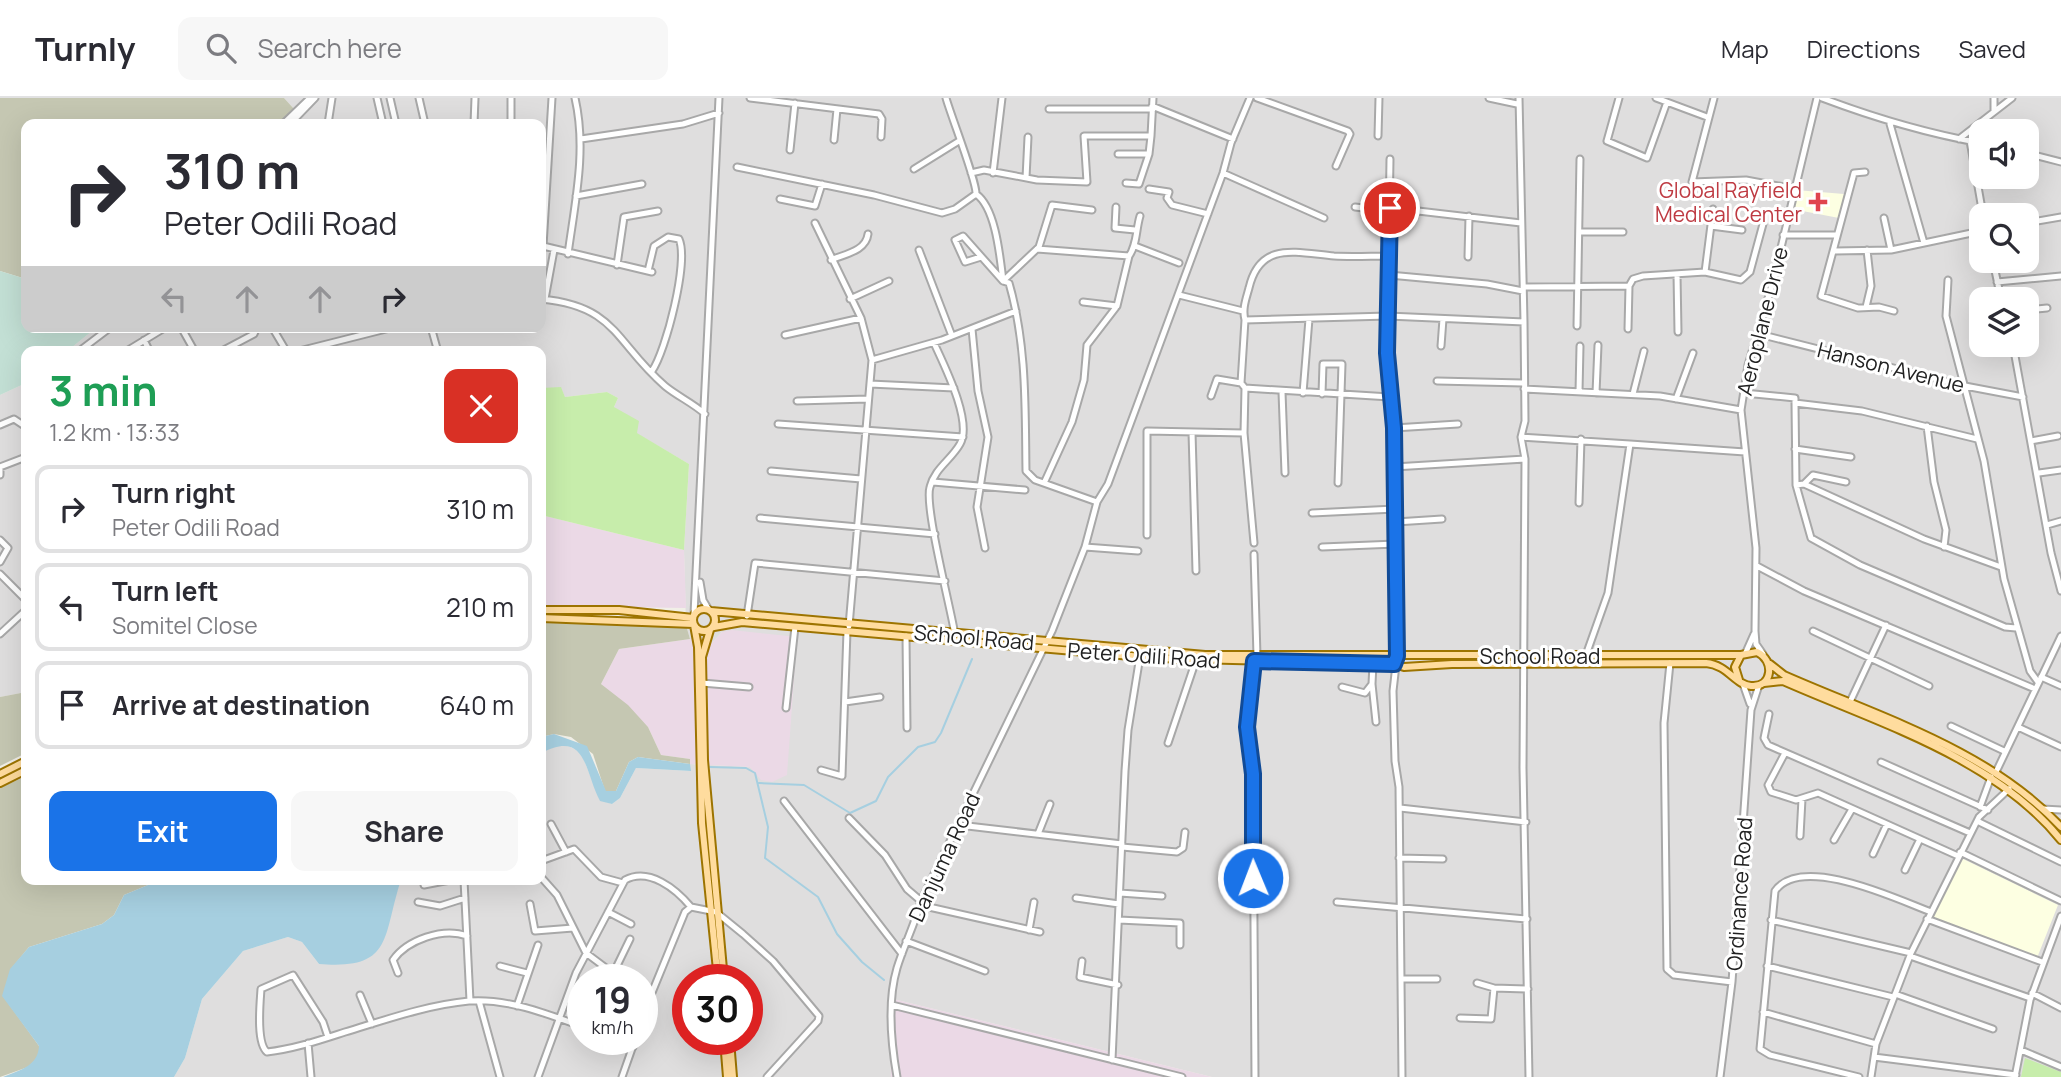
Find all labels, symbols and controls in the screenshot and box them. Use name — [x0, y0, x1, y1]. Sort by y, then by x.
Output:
search box — [178, 17, 668, 80]
text: Turnly — [35, 26, 136, 71]
icon: search — [202, 29, 240, 67]
text: Search here — [258, 30, 402, 66]
text: Map — [1721, 32, 1769, 65]
text: Directions — [1807, 32, 1920, 65]
text: Saved — [1958, 32, 2026, 65]
map controls — [1969, 119, 2039, 357]
button: sound — [1969, 119, 2039, 189]
text: 310 m — [164, 137, 300, 204]
icon: right — [49, 147, 140, 238]
place label: Global Rayfield Medical Center — [1655, 176, 1802, 228]
pin — [1360, 178, 1420, 238]
icon: arrive — [1371, 189, 1409, 227]
marker: Global Rayfield Medical Center — [1808, 192, 1828, 212]
text: Peter Odili Road — [164, 201, 398, 245]
button: search — [1969, 203, 2039, 273]
street label: Aeroplane Drive — [1730, 244, 1794, 398]
icon: left — [155, 280, 193, 318]
icon: ahead — [228, 280, 266, 318]
icon: ahead — [301, 280, 339, 318]
icon: right — [374, 280, 412, 318]
button: layers — [1969, 287, 2039, 357]
street label: Hanson Avenue — [1815, 335, 1967, 399]
text: 3 min — [49, 361, 158, 419]
button: close — [444, 369, 518, 443]
text: 1.2 km · 13:33 — [49, 416, 180, 448]
text: Turn right — [112, 475, 236, 511]
icon: right — [53, 490, 91, 528]
text: 310 m — [446, 491, 514, 527]
text: Peter Odili Road — [112, 511, 280, 543]
text: Turn left — [112, 573, 219, 609]
icon: left — [53, 588, 91, 626]
text: 210 m — [446, 589, 514, 625]
text: Somitel Close — [112, 609, 258, 641]
street label: School Road — [913, 618, 1035, 656]
street label: Peter Odili Road — [1067, 636, 1221, 674]
street label: School Road — [1480, 642, 1600, 670]
icon: arrive — [53, 686, 91, 724]
text: Arrive at destination — [112, 687, 370, 723]
text: 640 m — [439, 687, 514, 723]
street label: Danjuma Road — [902, 788, 986, 926]
button: Exit — [49, 791, 277, 871]
button: Share — [291, 791, 518, 871]
street label: Ordinance Road — [1720, 816, 1758, 972]
position arrow — [1216, 841, 1290, 915]
speed limit sign: 30 — [672, 964, 763, 1055]
text: 19 — [594, 976, 631, 1024]
text: km/h — [592, 1015, 633, 1039]

